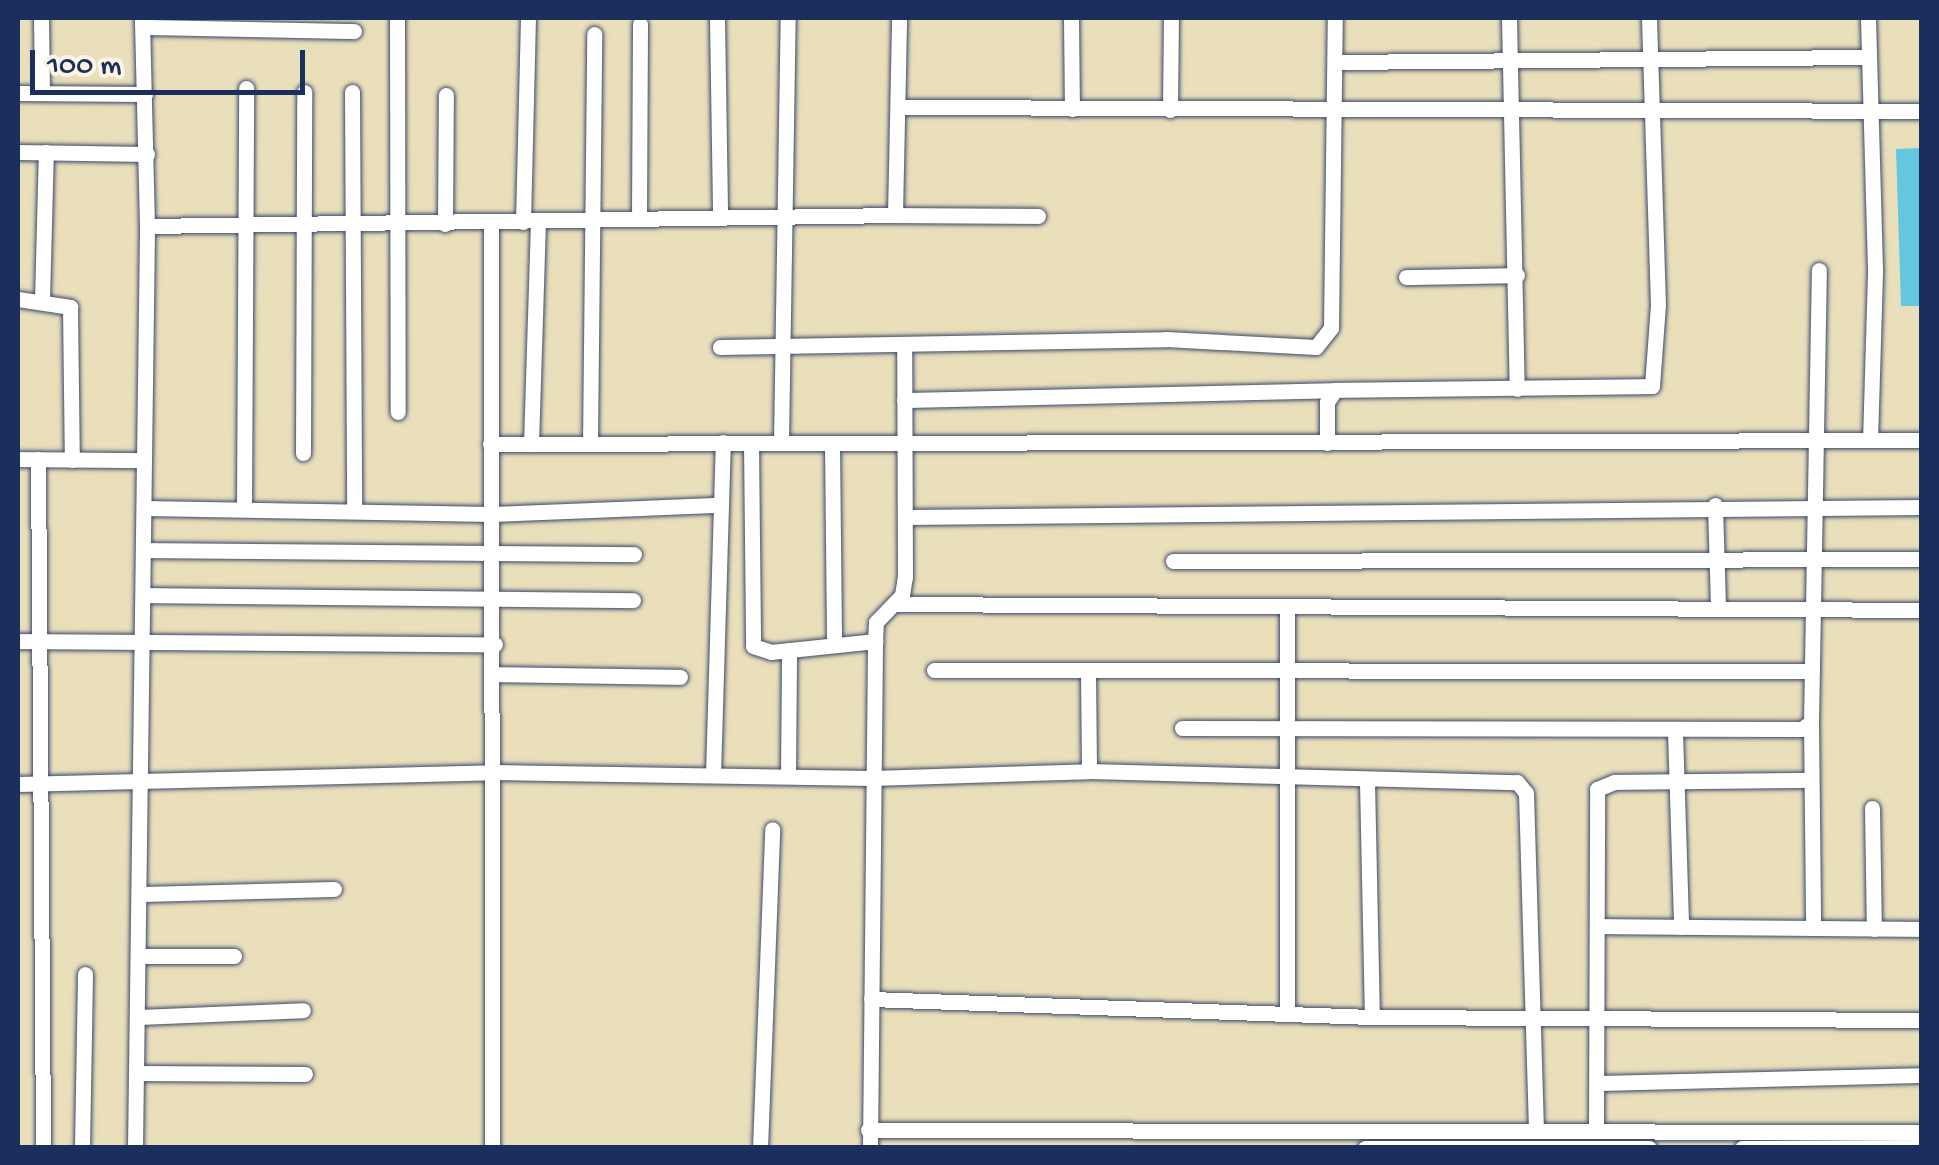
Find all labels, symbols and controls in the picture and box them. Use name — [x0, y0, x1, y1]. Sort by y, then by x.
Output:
scale bar — [35, 30, 310, 92]
text: 100 m — [47, 50, 122, 85]

